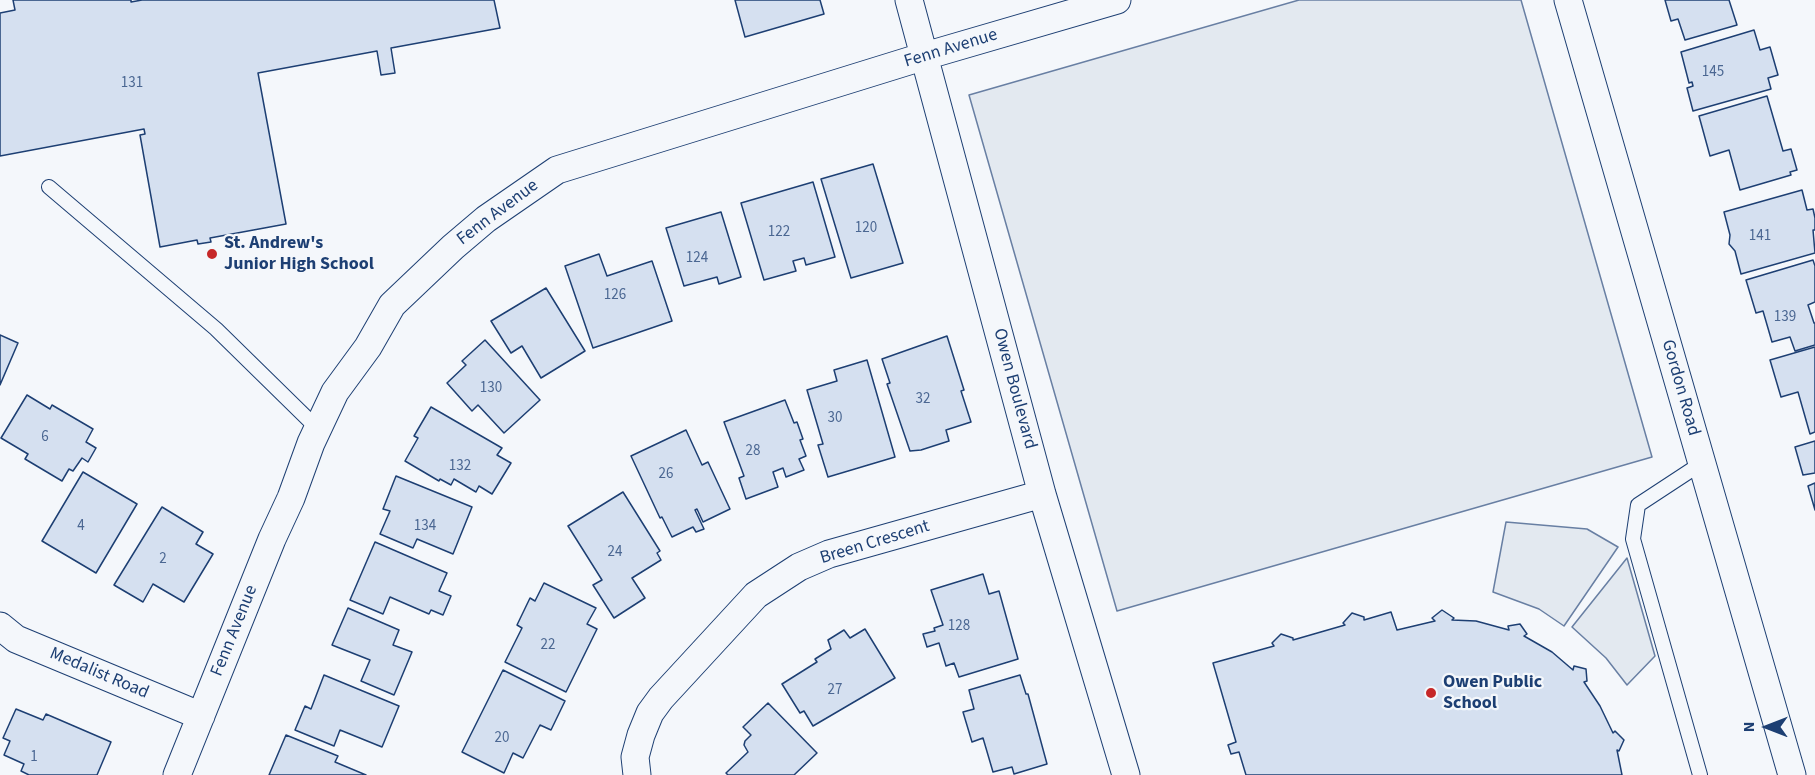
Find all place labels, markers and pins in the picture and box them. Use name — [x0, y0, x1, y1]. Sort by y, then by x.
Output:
place label: St. Andrew's Junior High School — [224, 233, 374, 276]
marker: St. Andrew's Junior High School — [205, 247, 219, 261]
place label: Owen Public School — [1443, 672, 1542, 714]
marker: Owen Public School — [1424, 686, 1438, 700]

